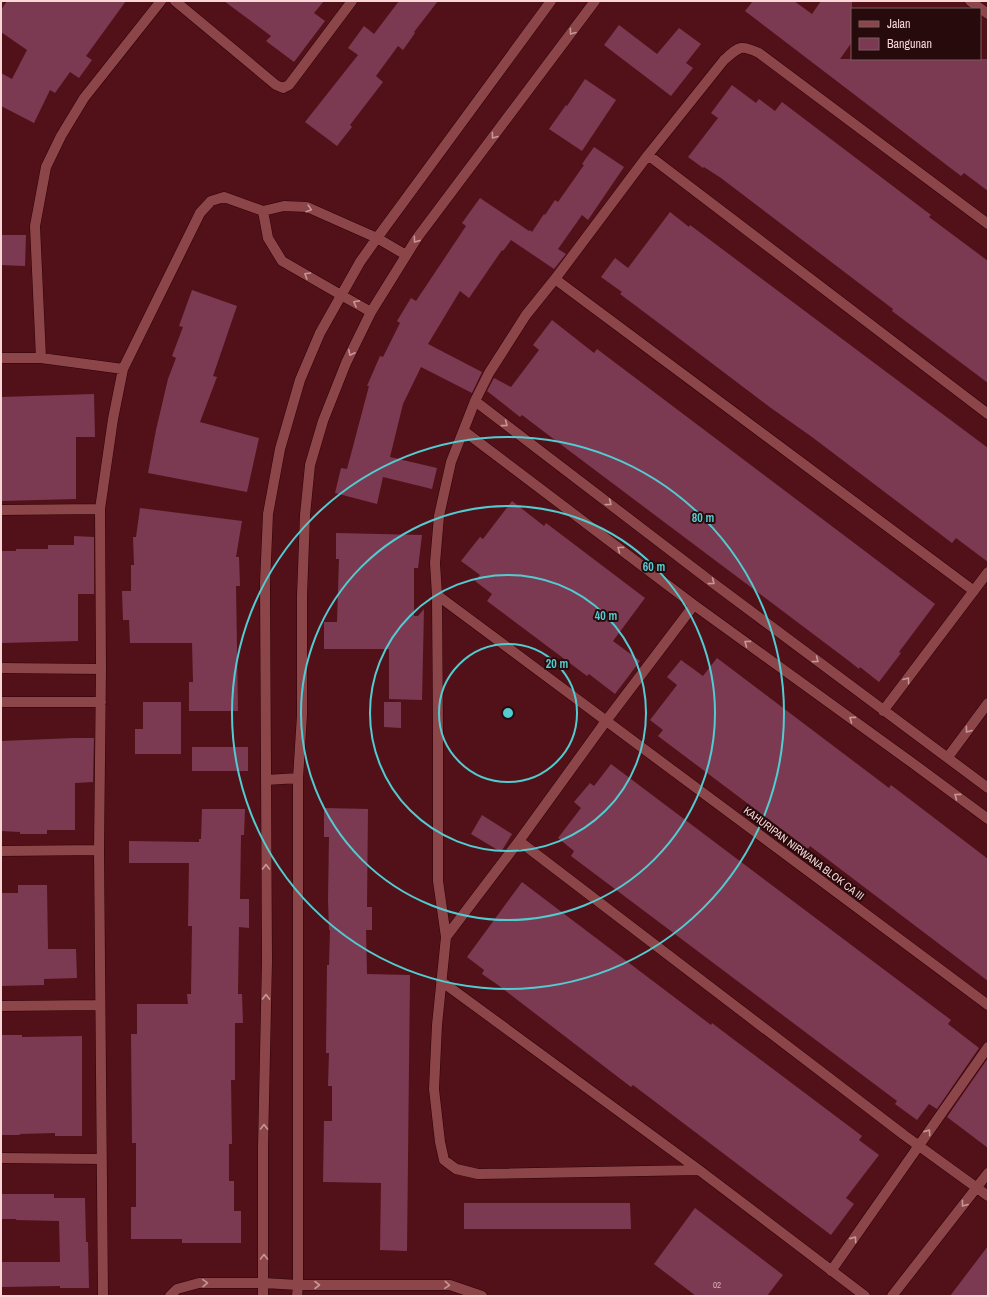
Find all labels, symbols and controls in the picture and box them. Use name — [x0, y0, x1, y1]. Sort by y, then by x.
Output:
legend — [851, 8, 981, 60]
text: Jalan — [887, 16, 911, 32]
one-way arrow — [569, 28, 576, 35]
text: Bangunan — [887, 36, 932, 52]
one-way arrow — [491, 132, 498, 139]
one-way arrow — [305, 204, 312, 213]
one-way arrow — [414, 236, 421, 243]
one-way arrow — [304, 273, 311, 280]
one-way arrow — [352, 301, 360, 308]
one-way arrow — [348, 348, 356, 356]
one-way arrow — [501, 420, 508, 427]
one-way arrow — [604, 499, 611, 506]
text: 80 m — [692, 510, 714, 526]
one-way arrow — [617, 546, 624, 553]
text: 60 m — [643, 559, 665, 575]
one-way arrow — [708, 578, 715, 585]
text: 40 m — [595, 608, 617, 624]
one-way arrow — [744, 641, 751, 648]
text: 20 m — [546, 656, 568, 672]
one-way arrow — [812, 656, 819, 663]
one-way arrow — [902, 677, 909, 684]
centre of rings — [501, 706, 515, 720]
one-way arrow — [849, 716, 856, 724]
one-way arrow — [966, 725, 973, 732]
one-way arrow — [954, 794, 961, 801]
street label: KAHURIPAN NIRWANA BLOK CA III — [741, 803, 867, 903]
one-way arrow — [262, 864, 270, 870]
one-way arrow — [262, 994, 270, 1000]
one-way arrow — [259, 1124, 268, 1130]
one-way arrow — [923, 1130, 930, 1137]
one-way arrow — [962, 1199, 969, 1206]
one-way arrow — [849, 1236, 857, 1243]
one-way arrow — [260, 1254, 268, 1260]
one-way arrow — [202, 1279, 208, 1288]
house number: 02 — [713, 1279, 721, 1291]
one-way arrow — [314, 1281, 320, 1289]
one-way arrow — [444, 1281, 450, 1290]

